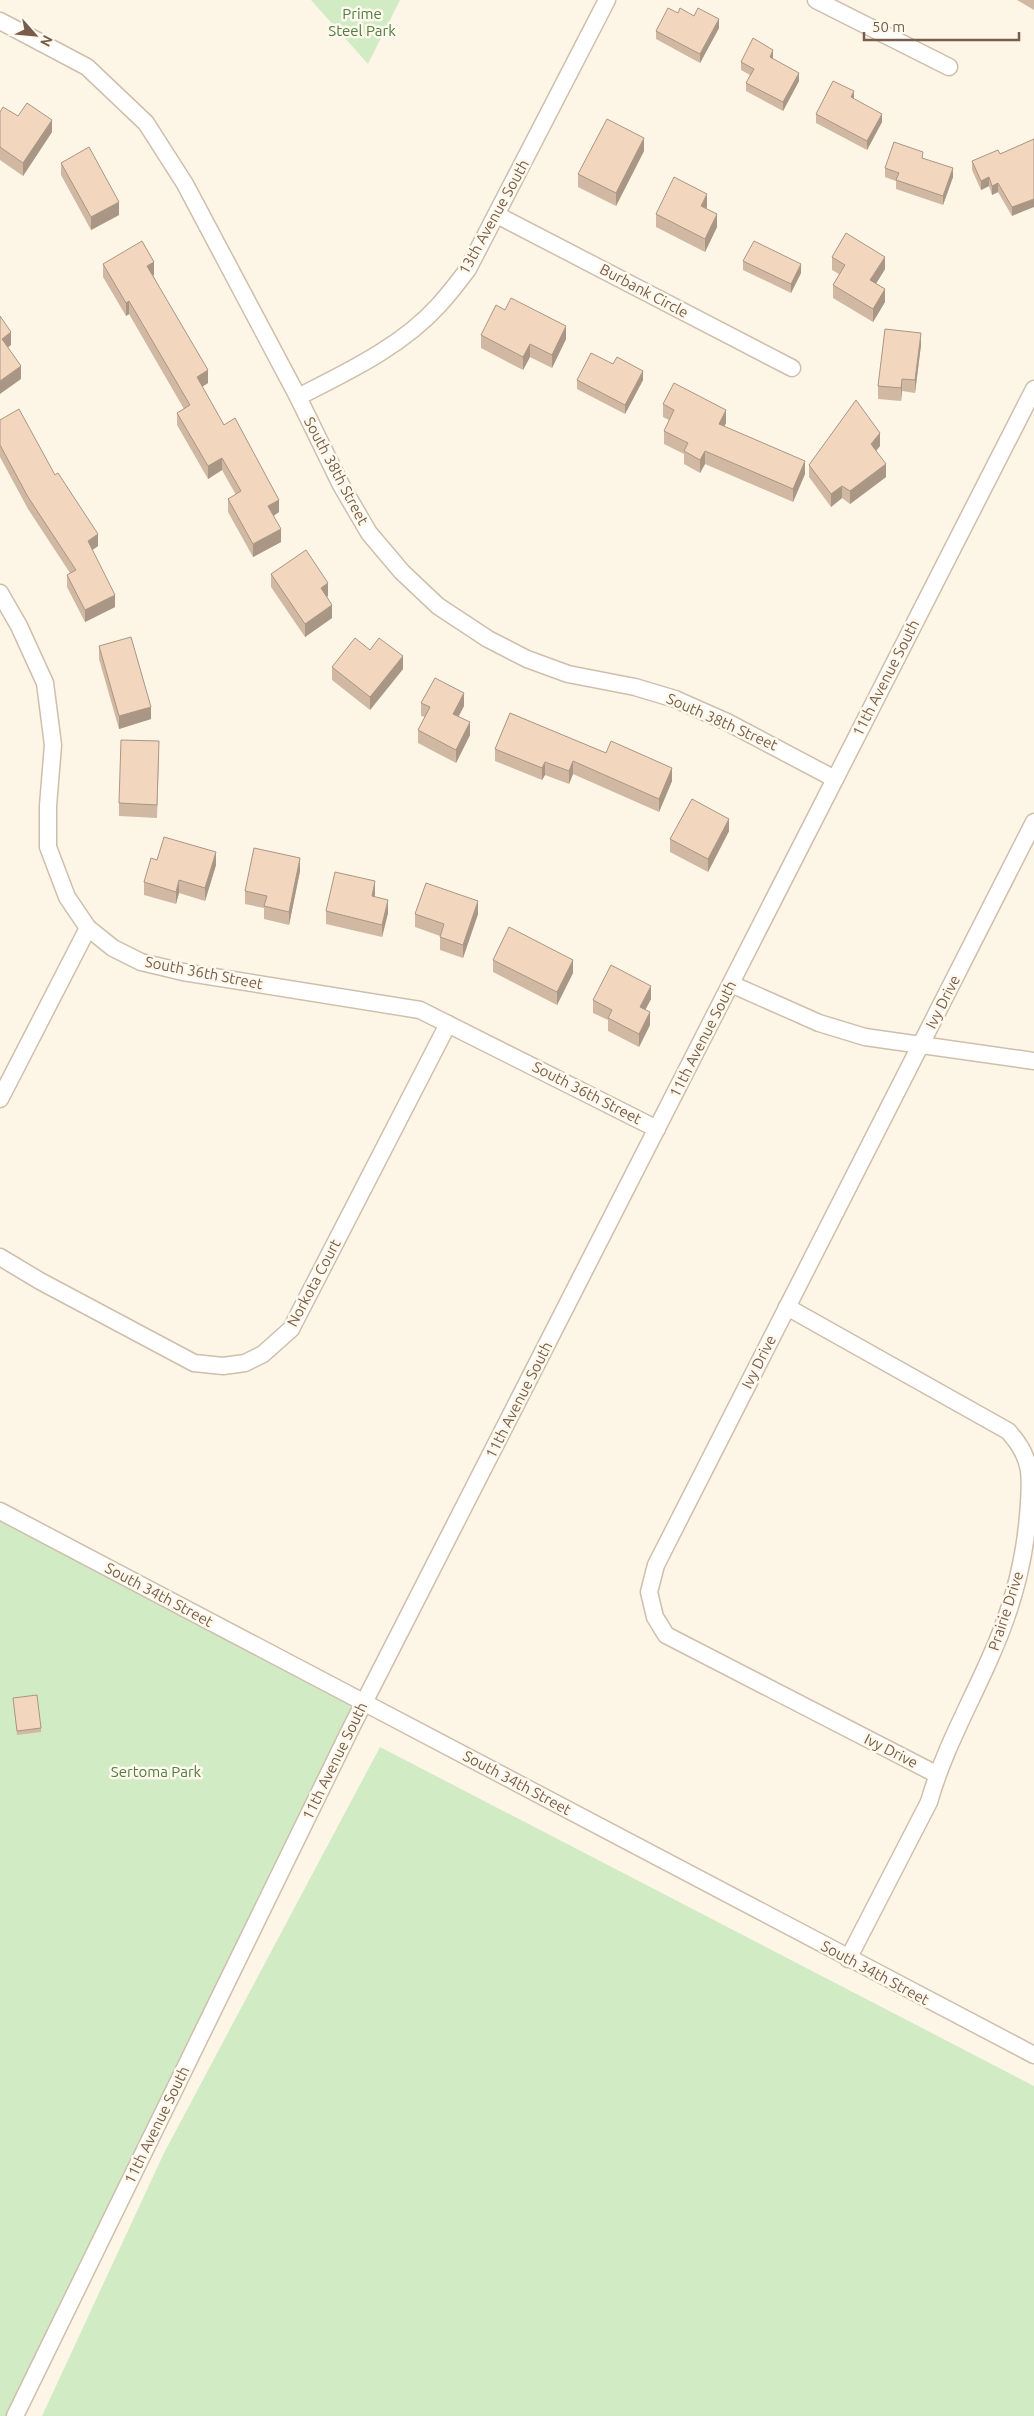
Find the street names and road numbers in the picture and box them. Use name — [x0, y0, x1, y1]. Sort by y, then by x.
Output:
street label: 13th Avenue South — [455, 156, 532, 277]
street label: Burbank Circle — [597, 260, 691, 321]
street label: South 38th Street — [301, 414, 372, 528]
street label: 11th Avenue South — [849, 617, 922, 739]
street label: South 38th Street — [664, 689, 780, 754]
street label: South 36th Street — [144, 953, 265, 992]
street label: Ivy Drive — [922, 972, 963, 1031]
street label: 11th Avenue South — [666, 978, 739, 1100]
street label: South 36th Street — [530, 1058, 645, 1127]
street label: Norkota Court — [283, 1236, 344, 1329]
street label: Ivy Drive — [738, 1332, 779, 1391]
street label: 11th Avenue South — [482, 1339, 555, 1461]
street label: South 34th Street — [102, 1559, 216, 1630]
street label: Prairie Drive — [985, 1569, 1026, 1653]
street label: 11th Avenue South — [299, 1699, 370, 1822]
street label: Ivy Drive — [862, 1730, 921, 1771]
street label: South 34th Street — [460, 1747, 574, 1818]
street label: South 34th Street — [818, 1937, 932, 2008]
street label: 11th Avenue South — [121, 2063, 192, 2186]

